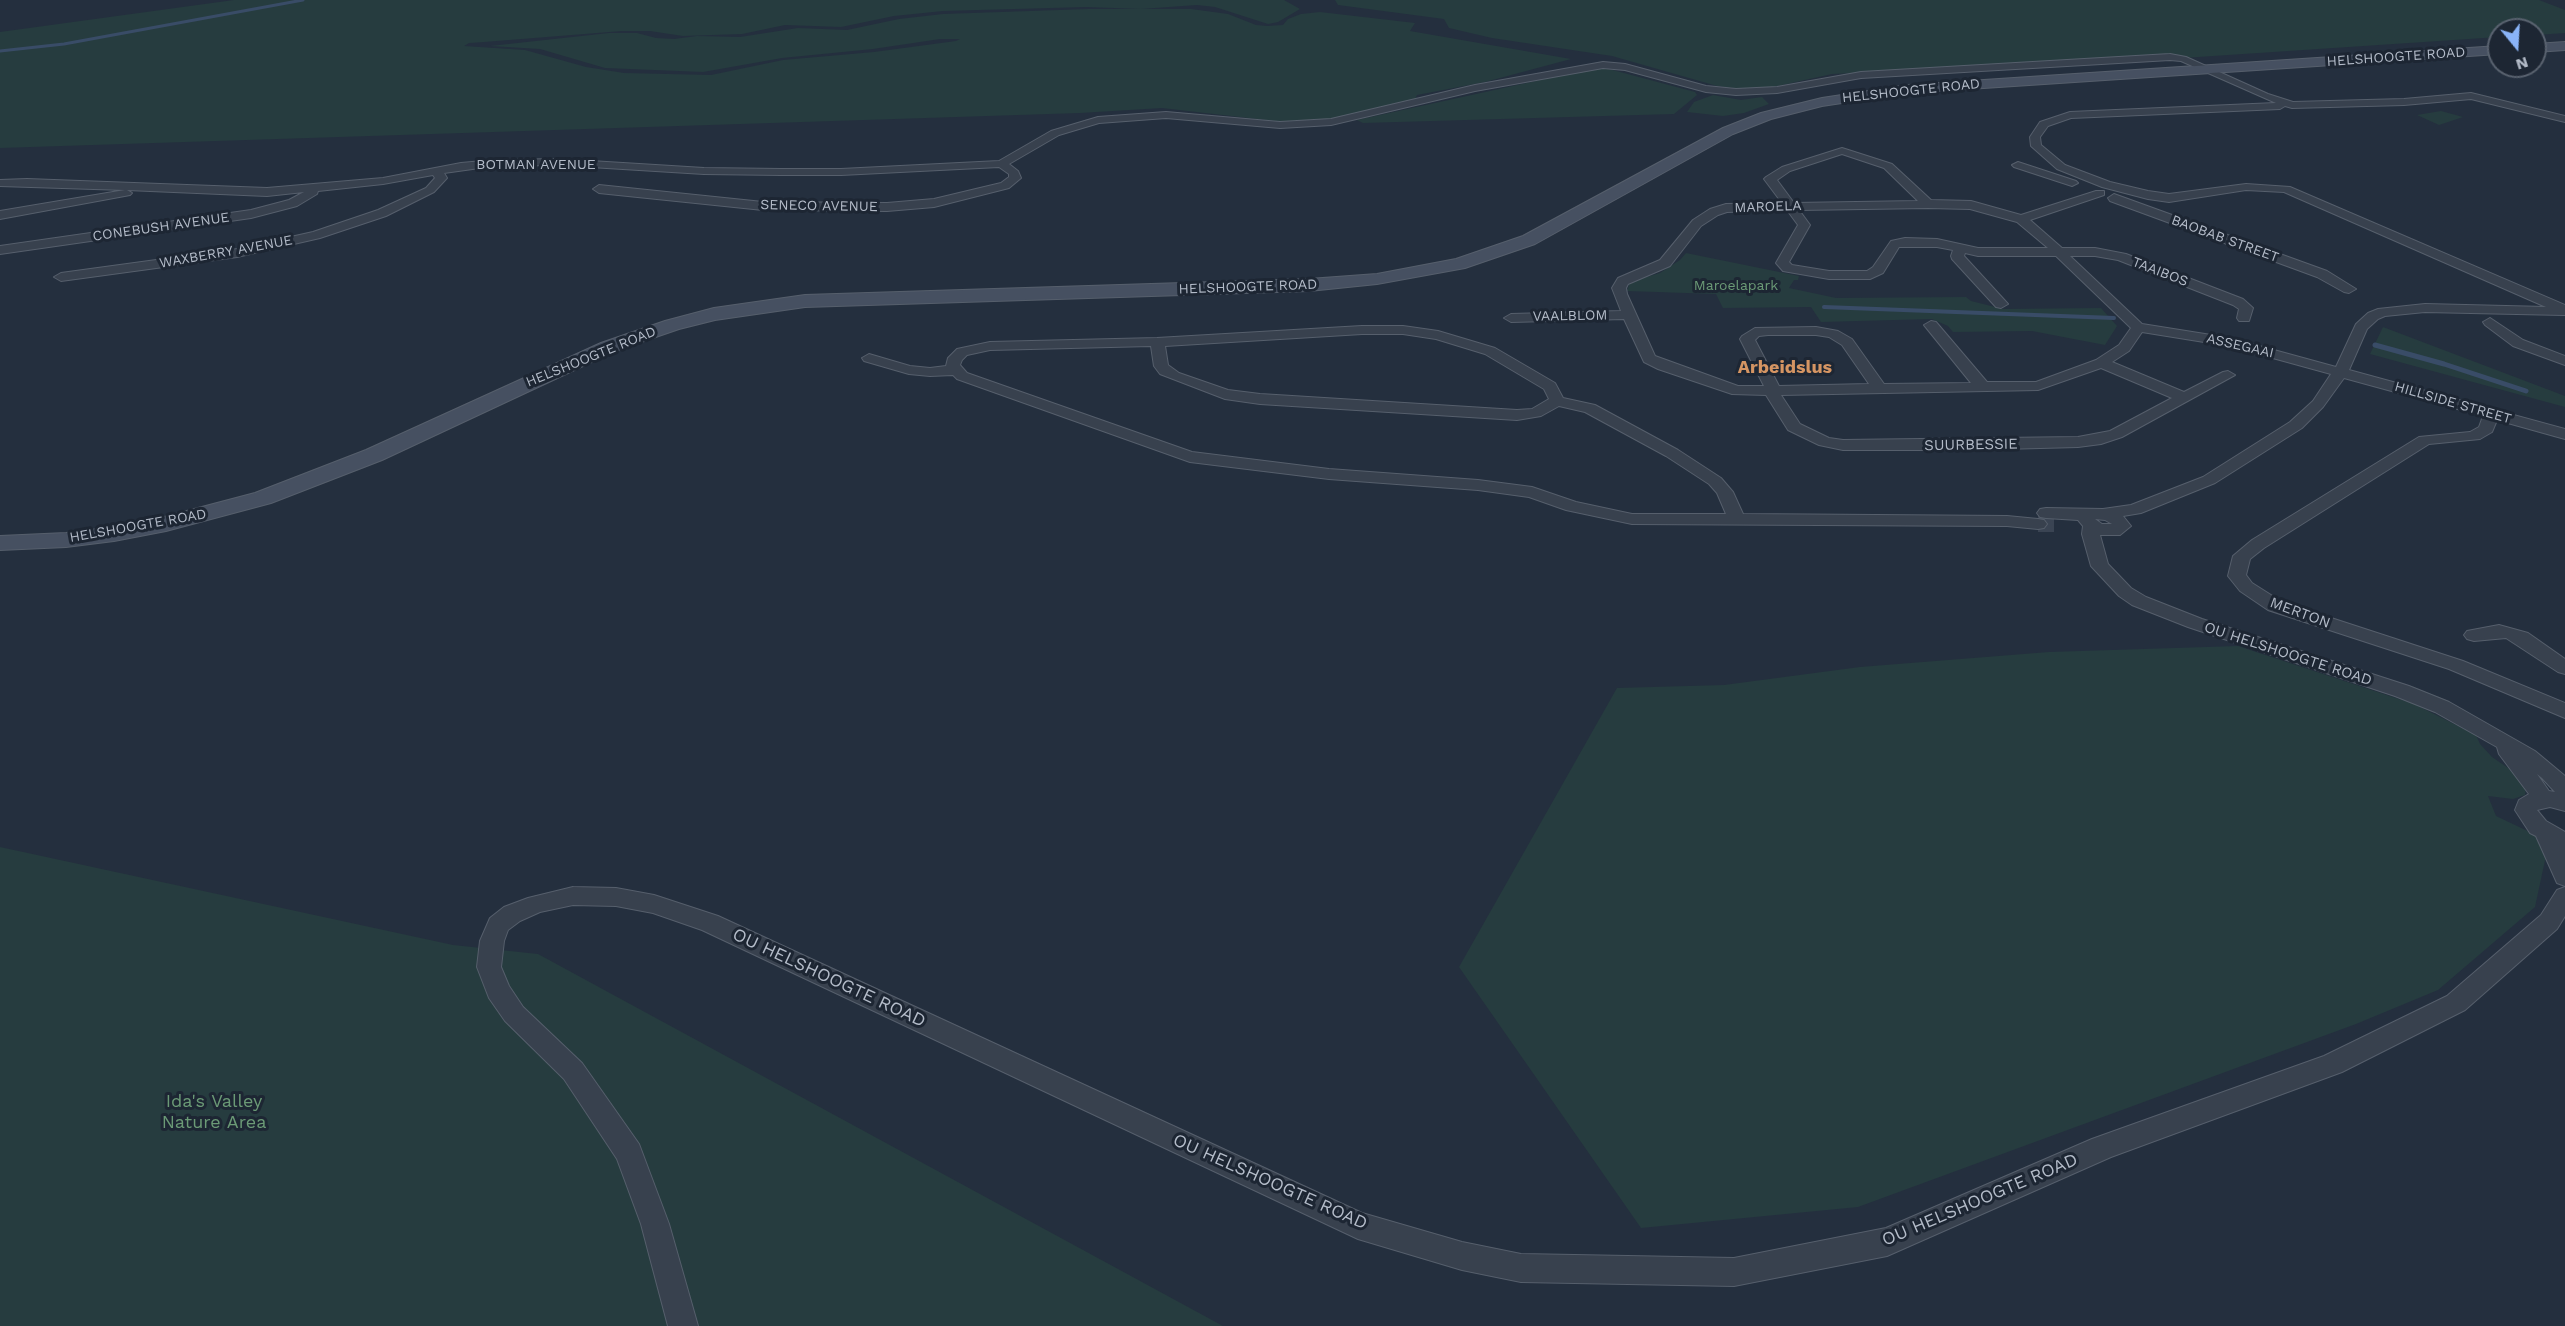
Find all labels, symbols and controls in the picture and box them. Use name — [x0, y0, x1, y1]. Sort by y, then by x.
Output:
north arrow — [2487, 18, 2547, 78]
street label: HELSHOOGTE ROAD — [2326, 44, 2466, 70]
text: N — [2514, 53, 2531, 75]
street label: HELSHOOGTE ROAD — [1841, 75, 1981, 107]
street label: BOTMAN AVENUE — [476, 157, 596, 173]
street label: SENECO AVENUE — [760, 197, 878, 215]
street label: MAROELA — [1734, 197, 1802, 217]
street label: CONEBUSH AVENUE — [92, 209, 230, 245]
street label: BAOBAB STREET — [2169, 212, 2281, 266]
street label: WAXBERRY AVENUE — [158, 232, 294, 272]
street label: TAAIBOS — [2130, 254, 2190, 290]
street label: HELSHOOGTE ROAD — [1178, 276, 1318, 298]
park label: Maroelapark — [1694, 278, 1778, 294]
street label: VAALBLOM — [1533, 307, 1607, 325]
street label: HELSHOOGTE ROAD — [524, 323, 658, 391]
street label: ASSEGAAI — [2205, 330, 2275, 362]
district label: Arbeidslus — [1738, 357, 1832, 379]
street label: HILLSIDE STREET — [2393, 378, 2513, 428]
street label: SUURBESSIE — [1924, 435, 2018, 455]
street label: HELSHOOGTE ROAD — [68, 506, 208, 546]
street label: MERTON — [2267, 594, 2333, 632]
street label: OU HELSHOOGTE ROAD — [2202, 618, 2374, 690]
street label: OU HELSHOOGTE ROAD — [729, 924, 929, 1032]
park label: Ida's Valley Nature Area — [162, 1091, 266, 1134]
street label: OU HELSHOOGTE ROAD — [1169, 1129, 1371, 1235]
street label: OU HELSHOOGTE ROAD — [1879, 1149, 2081, 1251]

